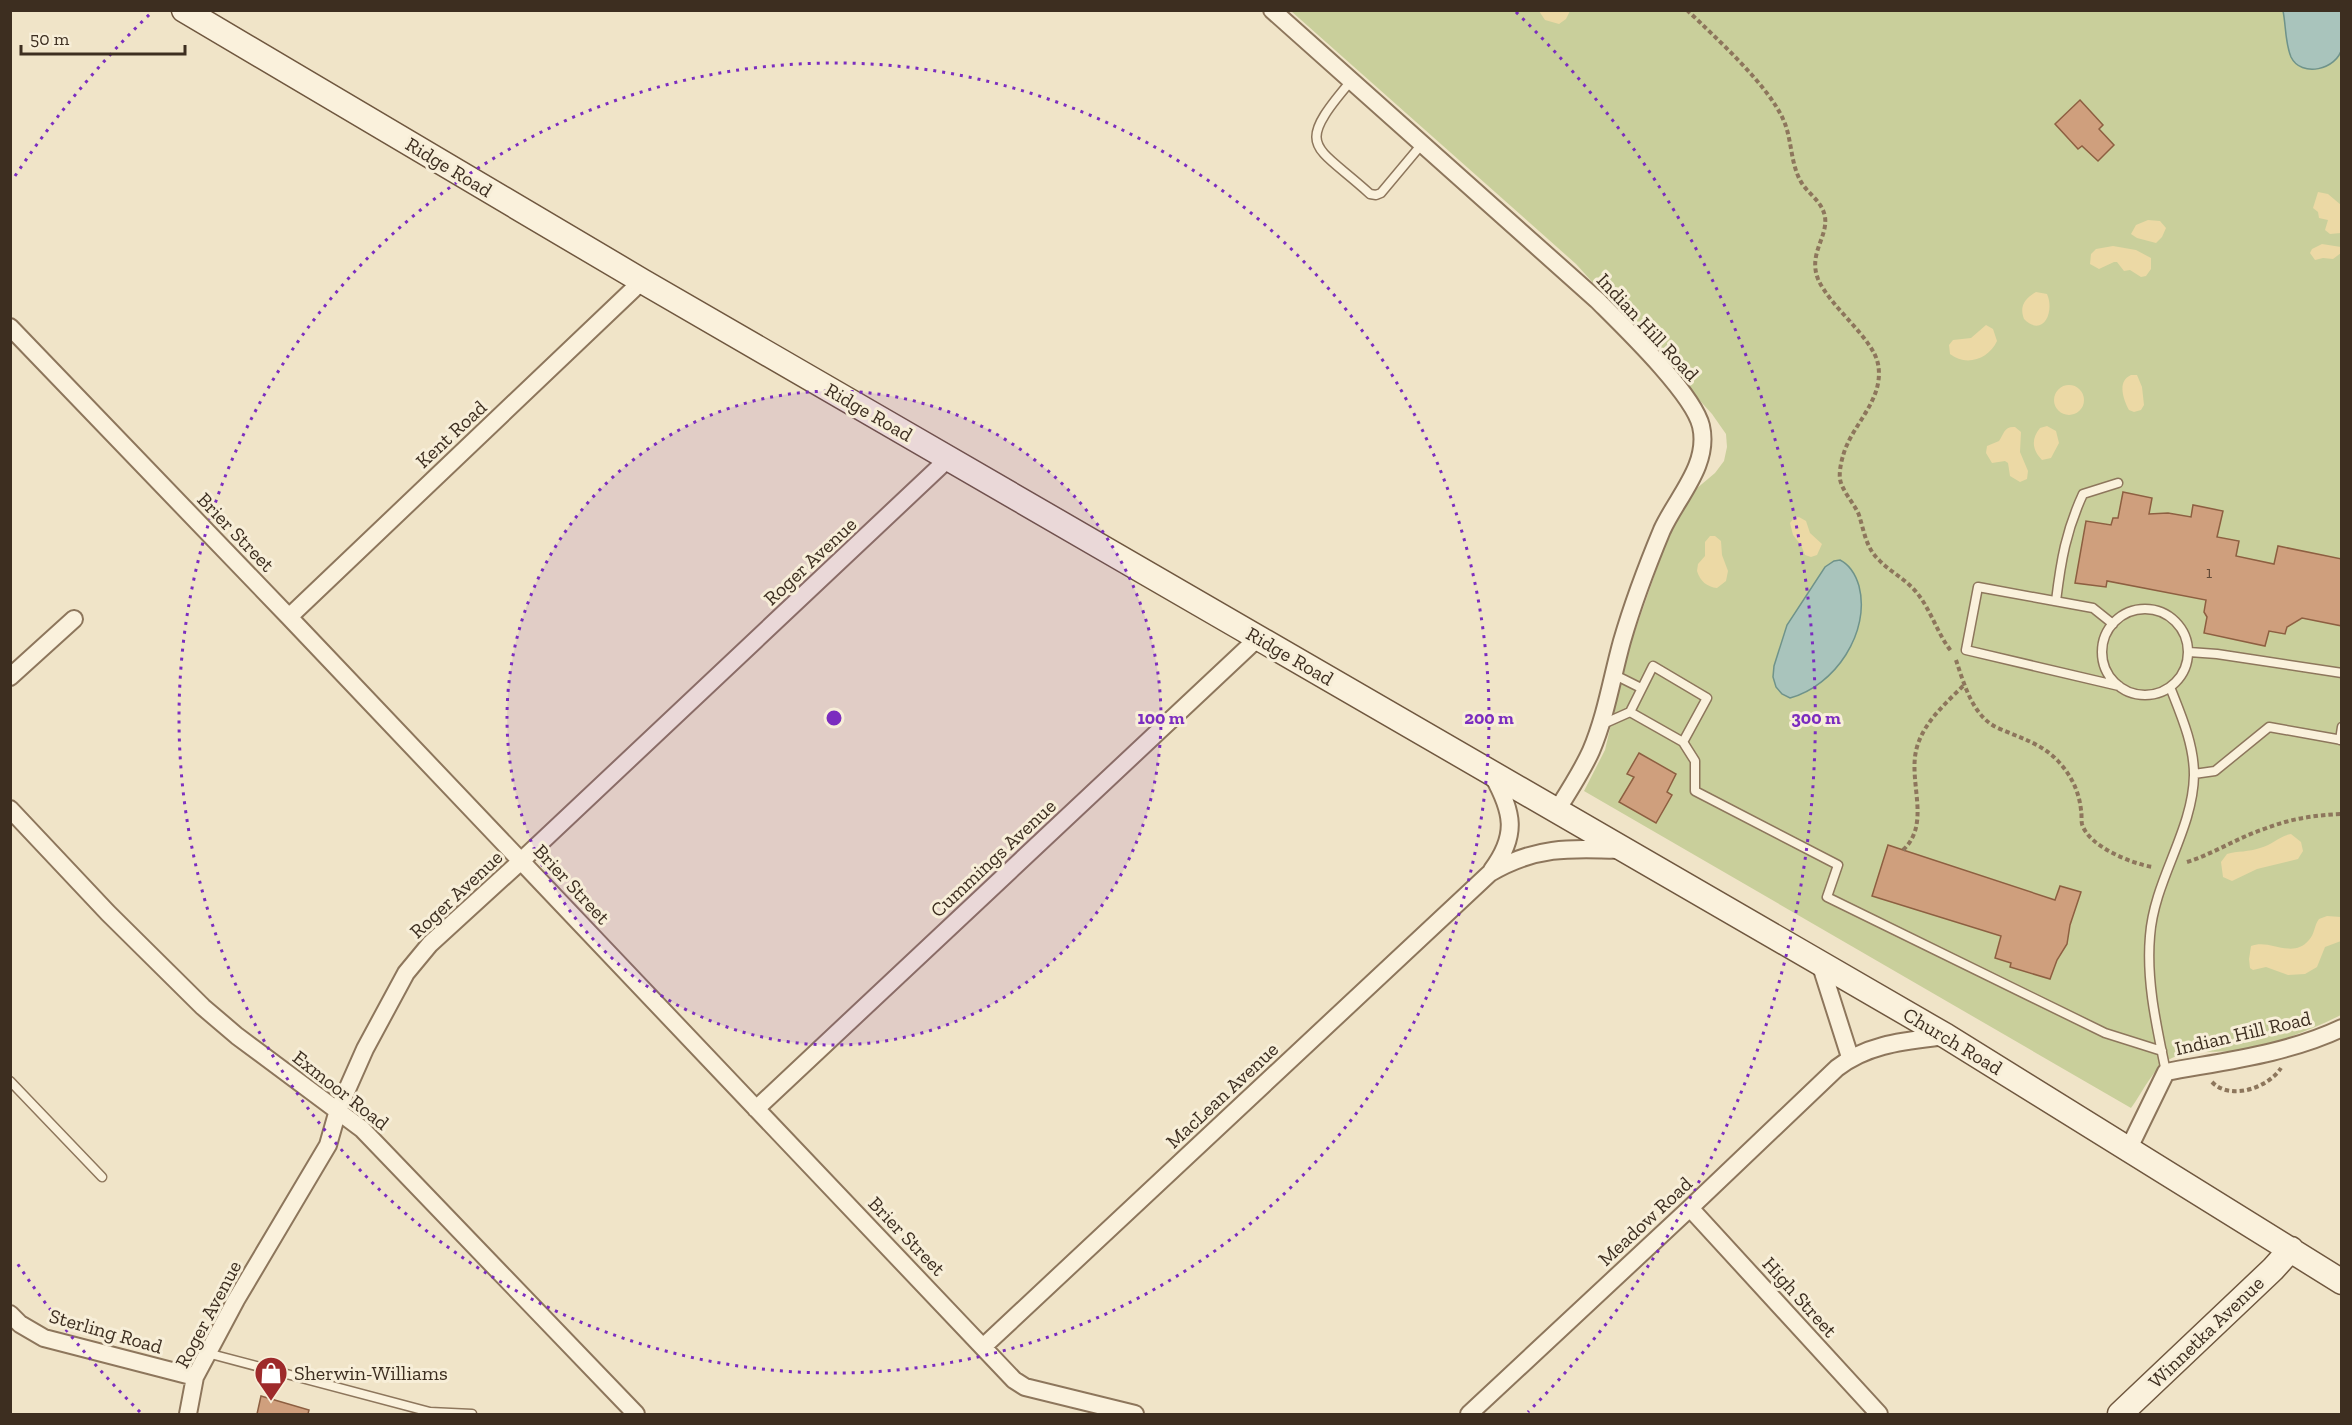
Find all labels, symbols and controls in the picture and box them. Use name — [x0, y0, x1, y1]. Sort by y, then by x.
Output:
scale bar — [21, 18, 184, 56]
text: 50 m — [30, 28, 70, 50]
street label: Ridge Road — [401, 132, 497, 202]
street label: Indian Hill Road — [1592, 268, 1704, 386]
street label: Ridge Road — [821, 377, 917, 447]
street label: Kent Road — [411, 395, 491, 473]
street label: Brier Street — [192, 487, 280, 577]
street label: Roger Avenue — [759, 512, 861, 610]
house number: 1 — [2206, 563, 2212, 582]
street label: Ridge Road — [1242, 621, 1338, 691]
text: 100 m — [1137, 707, 1185, 729]
text: 200 m — [1464, 707, 1514, 729]
text: 300 m — [1791, 707, 1841, 729]
centre of rings — [824, 708, 844, 728]
street label: Cummings Avenue — [925, 794, 1061, 922]
street label: Brier Street — [529, 839, 616, 929]
street label: Roger Avenue — [405, 845, 507, 943]
street label: Church Road — [1899, 1002, 2007, 1080]
street label: Indian Hill Road — [2173, 1006, 2313, 1060]
street label: MacLean Avenue — [1161, 1037, 1283, 1153]
street label: Exmoor Road — [288, 1045, 394, 1135]
street label: Meadow Road — [1593, 1171, 1697, 1271]
street label: Brier Street — [863, 1191, 951, 1281]
street label: High Street — [1758, 1252, 1843, 1343]
street label: Roger Avenue — [170, 1256, 246, 1372]
street label: Winnetka Avenue — [2143, 1271, 2269, 1393]
street label: Sterling Road — [47, 1303, 165, 1359]
shop icon: Sherwin-Williams — [253, 1355, 289, 1402]
place label: Sherwin-Williams — [294, 1361, 448, 1385]

